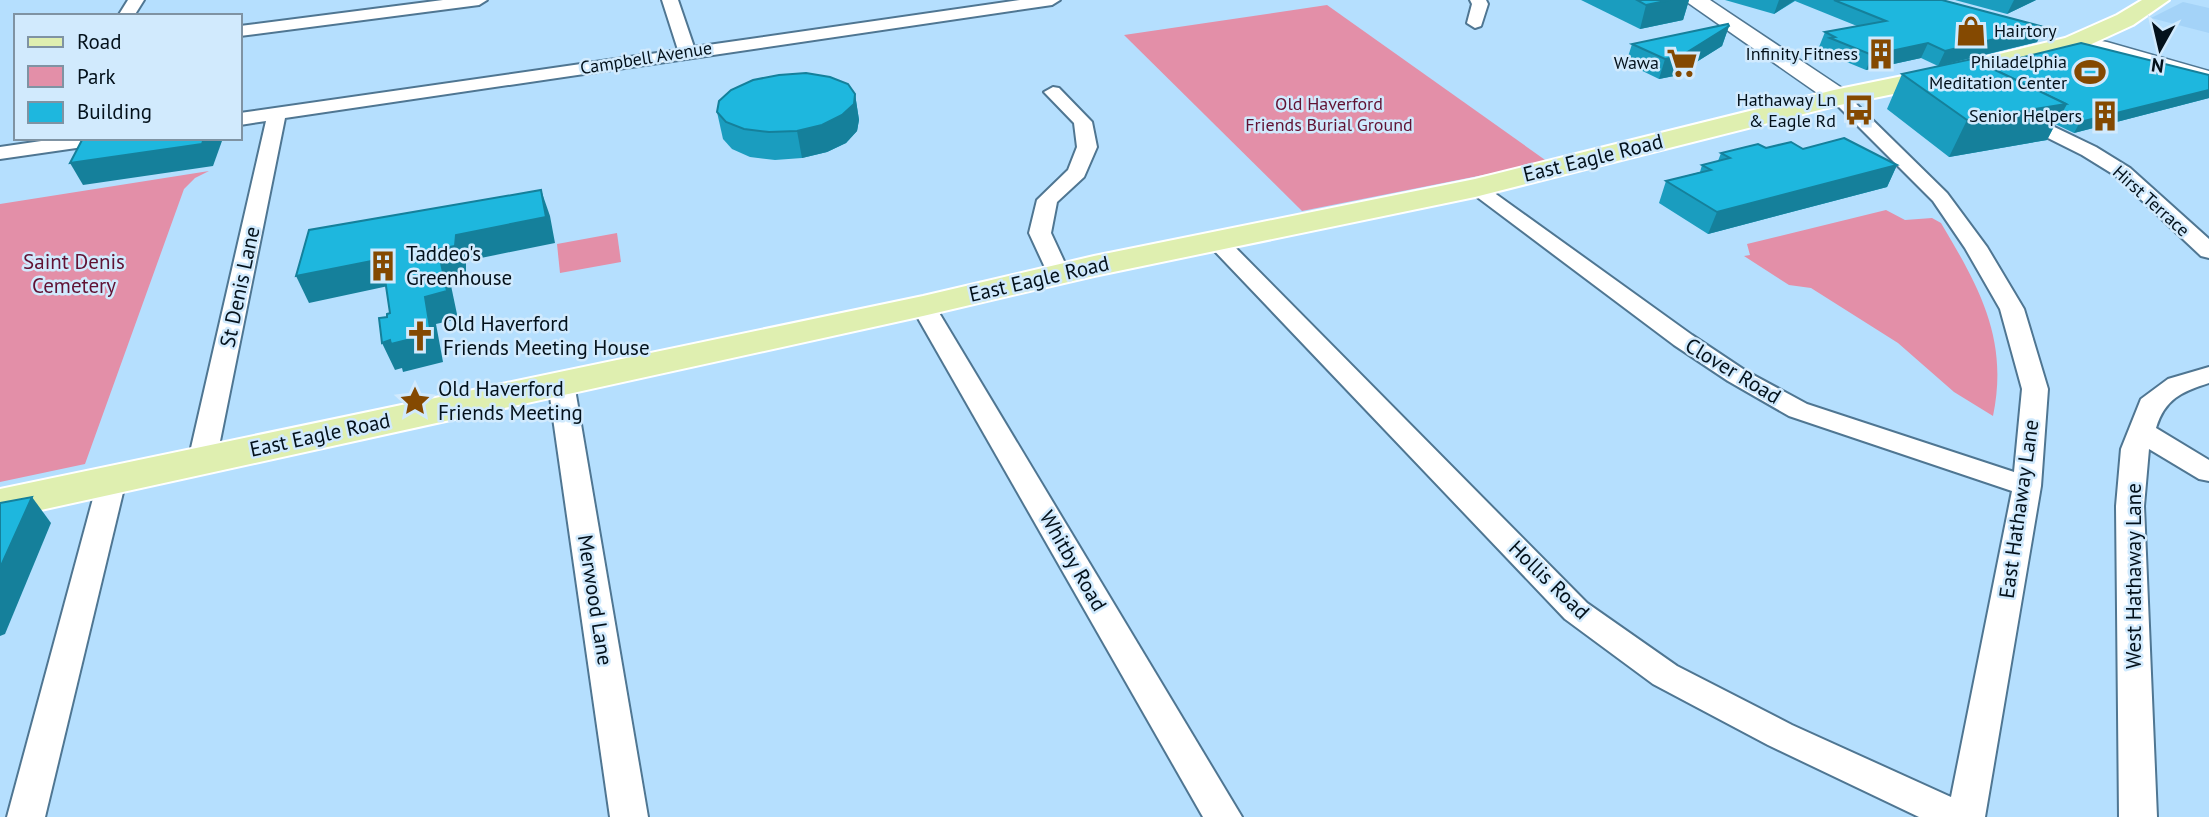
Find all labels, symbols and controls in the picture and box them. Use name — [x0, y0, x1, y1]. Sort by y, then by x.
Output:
legend — [14, 14, 242, 140]
shop icon: Hairtory — [1954, 14, 1988, 48]
north arrow — [2125, 14, 2195, 84]
place label: Hairtory — [1994, 19, 2057, 42]
text: Road — [77, 28, 121, 55]
street label: Campbell Avenue — [578, 36, 713, 79]
building icon: Infinity Fitness — [1864, 37, 1898, 71]
place label: Infinity Fitness — [1746, 42, 1858, 65]
supermarket icon: Wawa — [1665, 46, 1699, 80]
place label: Philadelphia Meditation Center — [1929, 50, 2067, 94]
place label: Wawa — [1614, 51, 1659, 74]
text: N — [2150, 53, 2165, 79]
sports icon: Philadelphia Meditation Center — [2073, 55, 2107, 89]
text: Park — [77, 63, 116, 90]
place label: Hathaway Ln & Eagle Rd — [1737, 88, 1836, 132]
park label: Old Haverford Friends Burial Ground — [1245, 92, 1413, 136]
bus stop icon: Hathaway Ln & Eagle Rd — [1842, 93, 1876, 127]
text: Building — [77, 98, 152, 125]
building icon: Senior Helpers — [2088, 99, 2122, 133]
place label: Senior Helpers — [1969, 104, 2082, 127]
street label: East Eagle Road — [1520, 127, 1666, 188]
street label: Hirst Terrace — [2108, 160, 2195, 241]
street label: St Denis Lane — [214, 224, 265, 350]
place label: Taddeo's Greenhouse — [406, 240, 512, 291]
park label: Saint Denis Cemetery — [23, 248, 125, 299]
building icon: Taddeo's Greenhouse — [366, 249, 400, 283]
street label: East Eagle Road — [966, 249, 1112, 308]
place label: Old Haverford Friends Meeting House — [443, 310, 650, 361]
church icon: Old Haverford Friends Meeting House — [403, 319, 437, 353]
street label: Clover Road — [1680, 331, 1786, 410]
place label: Old Haverford Friends Meeting — [438, 375, 583, 426]
place icon: Old Haverford Friends Meeting — [398, 384, 432, 418]
street label: East Eagle Road — [247, 406, 393, 463]
street label: East Hathaway Lane — [1993, 418, 2044, 600]
street label: West Hathaway Lane — [2120, 483, 2147, 669]
street label: Whitby Road — [1034, 506, 1113, 616]
street label: Merwood Lane — [572, 533, 619, 667]
street label: Hollis Road — [1503, 534, 1595, 625]

